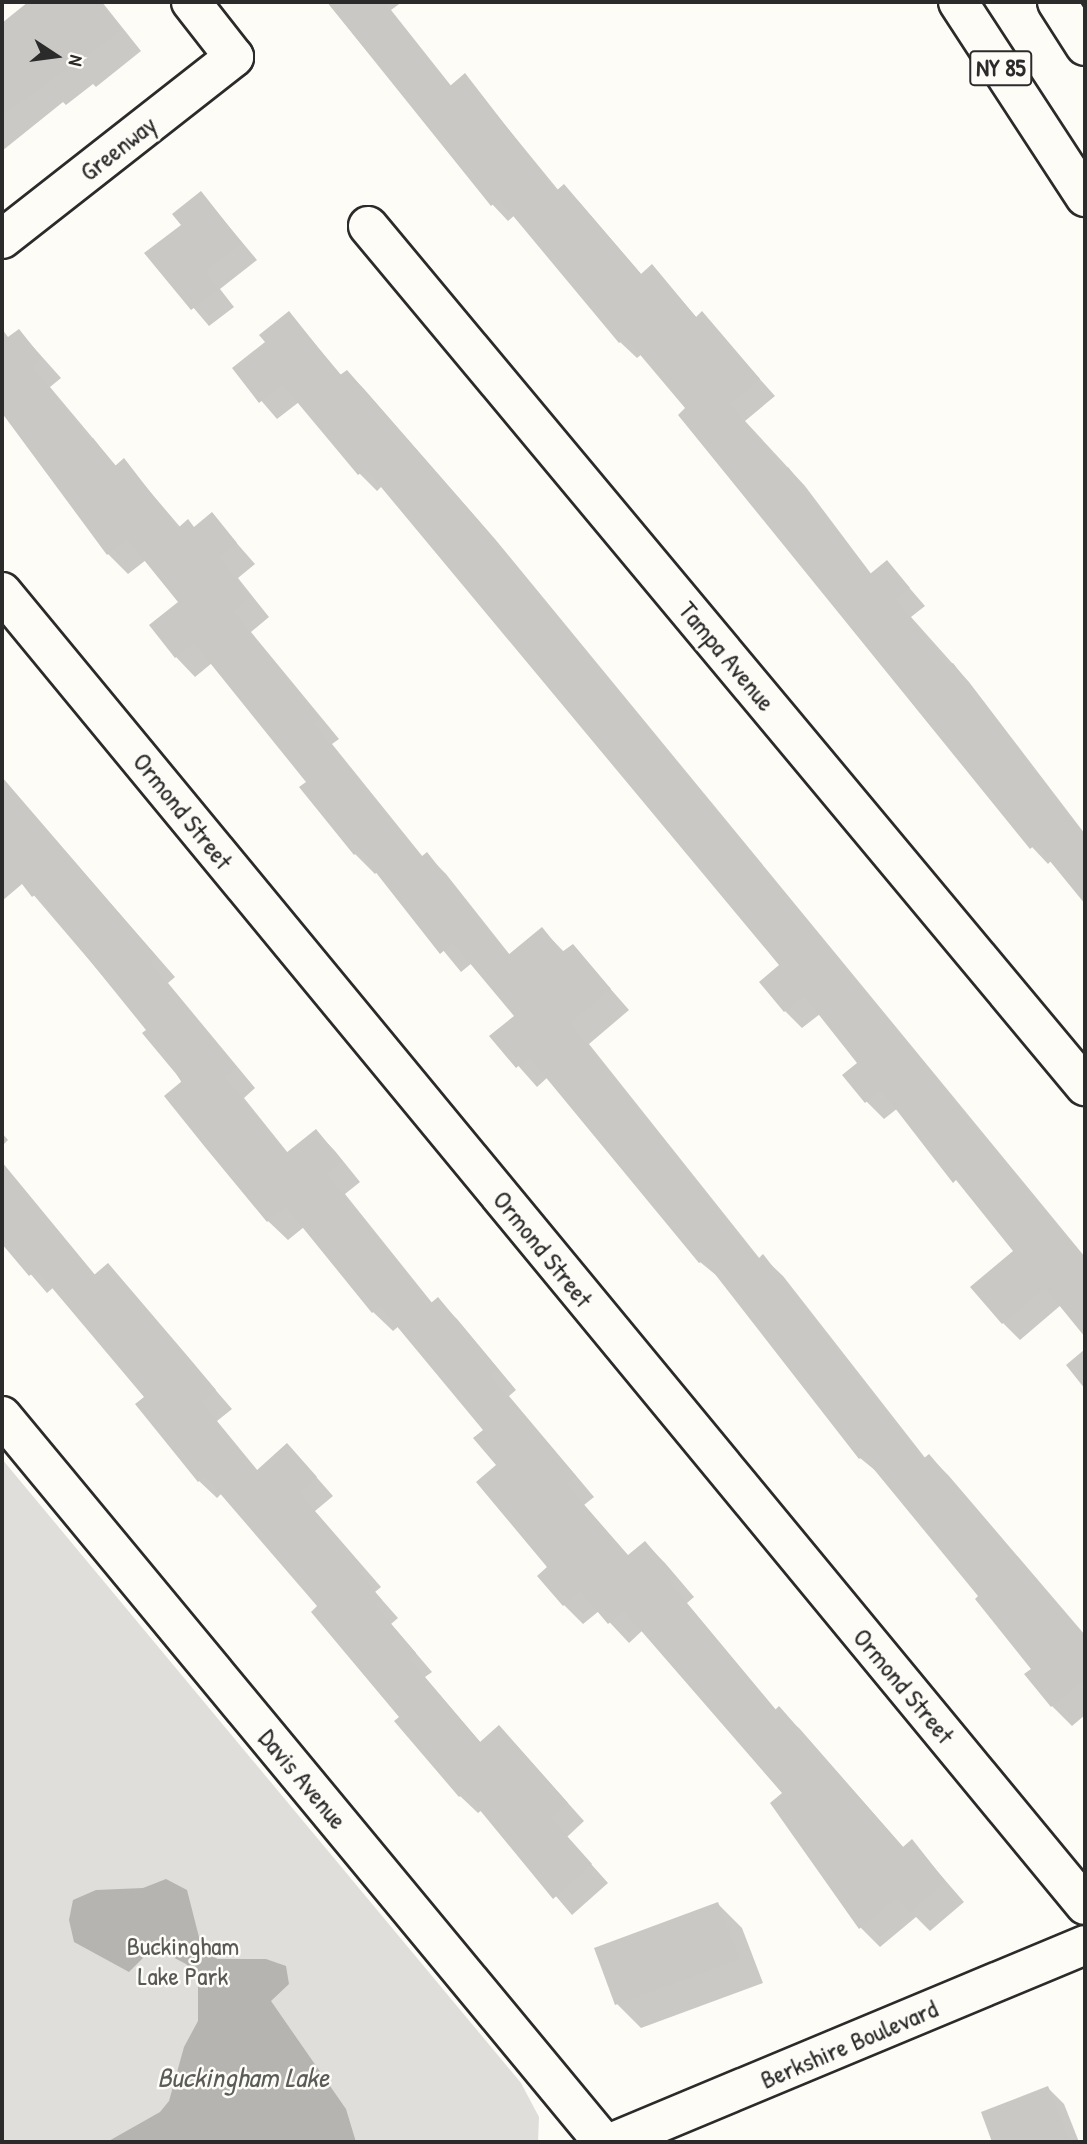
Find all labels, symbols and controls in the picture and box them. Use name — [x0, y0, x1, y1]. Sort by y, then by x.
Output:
north arrow — [21, 21, 91, 91]
road number: NY 85 — [968, 47, 1034, 88]
text: N — [63, 53, 90, 69]
street label: Greenway — [74, 109, 162, 187]
street label: Tampa Avenue — [672, 595, 782, 717]
street label: Ormond Street — [127, 746, 239, 876]
street label: Ormond Street — [487, 1184, 599, 1314]
street label: Ormond Street — [847, 1622, 961, 1750]
street label: Davis Avenue — [252, 1723, 354, 1835]
park label: Buckingham Lake Park — [127, 1930, 239, 1992]
street label: Berkshire Boulevard — [756, 1993, 942, 2095]
water label: Buckingham Lake — [157, 2060, 329, 2094]

